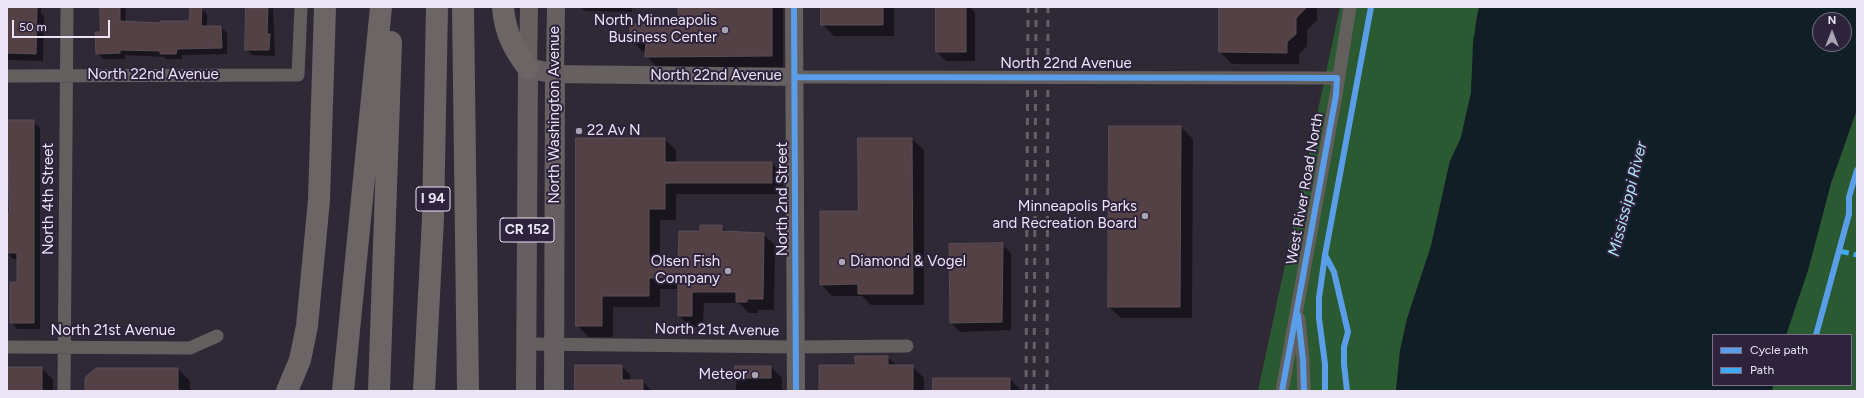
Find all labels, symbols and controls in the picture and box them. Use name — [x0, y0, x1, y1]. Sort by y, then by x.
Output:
scale bar — [14, 12, 112, 38]
place label: North Minneapolis Business Center — [594, 12, 717, 47]
north arrow — [1812, 12, 1852, 52]
text: N — [1828, 14, 1836, 27]
text: 50 m — [19, 20, 47, 34]
marker: North Minneapolis Business Center — [720, 25, 730, 35]
street label: North Washington Avenue — [546, 26, 564, 204]
street label: North 22nd Avenue — [1000, 55, 1132, 73]
street label: North 22nd Avenue — [87, 66, 219, 84]
street label: North 22nd Avenue — [650, 67, 782, 85]
street label: West River Road North — [1283, 112, 1327, 266]
place label: 22 Av N — [587, 122, 641, 140]
marker: 22 Av N — [574, 126, 584, 136]
water label: Mississippi River — [1604, 140, 1652, 258]
street label: North 2nd Street — [774, 142, 792, 256]
street label: North 4th Street — [40, 143, 58, 255]
road number: I 94 — [416, 187, 450, 211]
place label: Minneapolis Parks and Recreation Board — [993, 198, 1137, 233]
marker: Minneapolis Parks and Recreation Board — [1140, 211, 1150, 221]
road number: CR 152 — [500, 218, 554, 242]
place label: Olsen Fish Company — [651, 253, 720, 288]
place label: Diamond & Vogel — [850, 253, 966, 271]
marker: Diamond & Vogel — [837, 257, 847, 267]
marker: Olsen Fish Company — [723, 266, 733, 276]
street label: North 21st Avenue — [654, 320, 780, 340]
street label: North 21st Avenue — [51, 322, 175, 340]
legend — [1712, 334, 1852, 386]
text: Cycle path — [1750, 343, 1808, 357]
text: Path — [1750, 363, 1774, 377]
place label: Meteor — [699, 366, 747, 384]
marker: Meteor — [750, 370, 760, 380]

